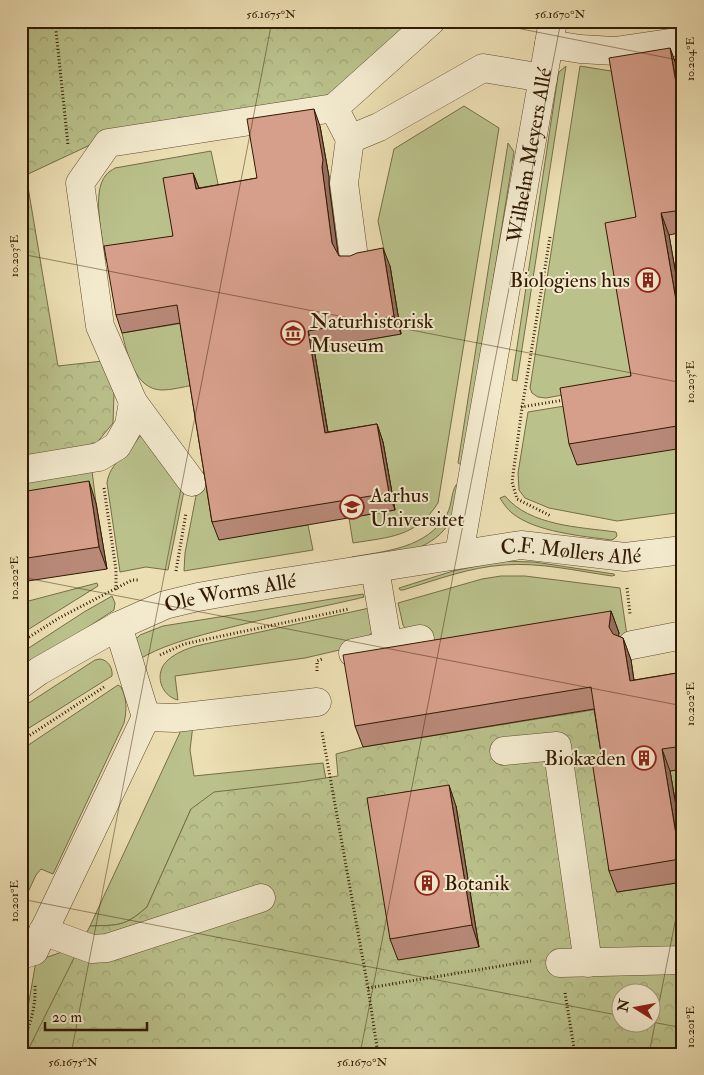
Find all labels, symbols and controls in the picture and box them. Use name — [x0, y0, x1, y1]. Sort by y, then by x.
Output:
text: 56.1675°N — [246, 7, 296, 22]
text: 56.1670°N — [535, 7, 586, 22]
text: 10.204°E — [683, 37, 698, 81]
street label: Wilhelm Meyers Allé — [501, 65, 559, 246]
text: 10.203°E — [7, 234, 22, 277]
place label: Biologiens hus — [509, 267, 630, 294]
building icon: Biologiens hus — [635, 267, 661, 293]
place label: Naturhistorisk Museum — [310, 308, 434, 359]
museum icon: Naturhistorisk Museum — [280, 320, 306, 346]
text: 10.203°E — [683, 360, 698, 403]
place label: Aarhus Universitet — [369, 482, 464, 533]
school or university icon: Aarhus Universitet — [339, 494, 365, 520]
street label: C.F. Møllers Allé — [499, 532, 643, 571]
text: 10.202°E — [7, 556, 22, 600]
street label: Ole Worms Allé — [161, 567, 298, 619]
text: 10.202°E — [683, 682, 698, 726]
place label: Biokæden — [544, 745, 626, 772]
building icon: Biokæden — [631, 745, 657, 771]
building icon: Botanik — [414, 870, 440, 896]
place label: Botanik — [444, 870, 510, 897]
text: 10.201°E — [7, 880, 22, 922]
north arrow — [612, 982, 662, 1032]
text: N — [614, 997, 633, 1014]
scale bar — [45, 1000, 148, 1032]
text: 10.201°E — [683, 1006, 698, 1048]
text: 20 m — [52, 1008, 82, 1027]
text: 56.1675°N — [48, 1055, 98, 1070]
text: 56.1670°N — [337, 1055, 388, 1070]

